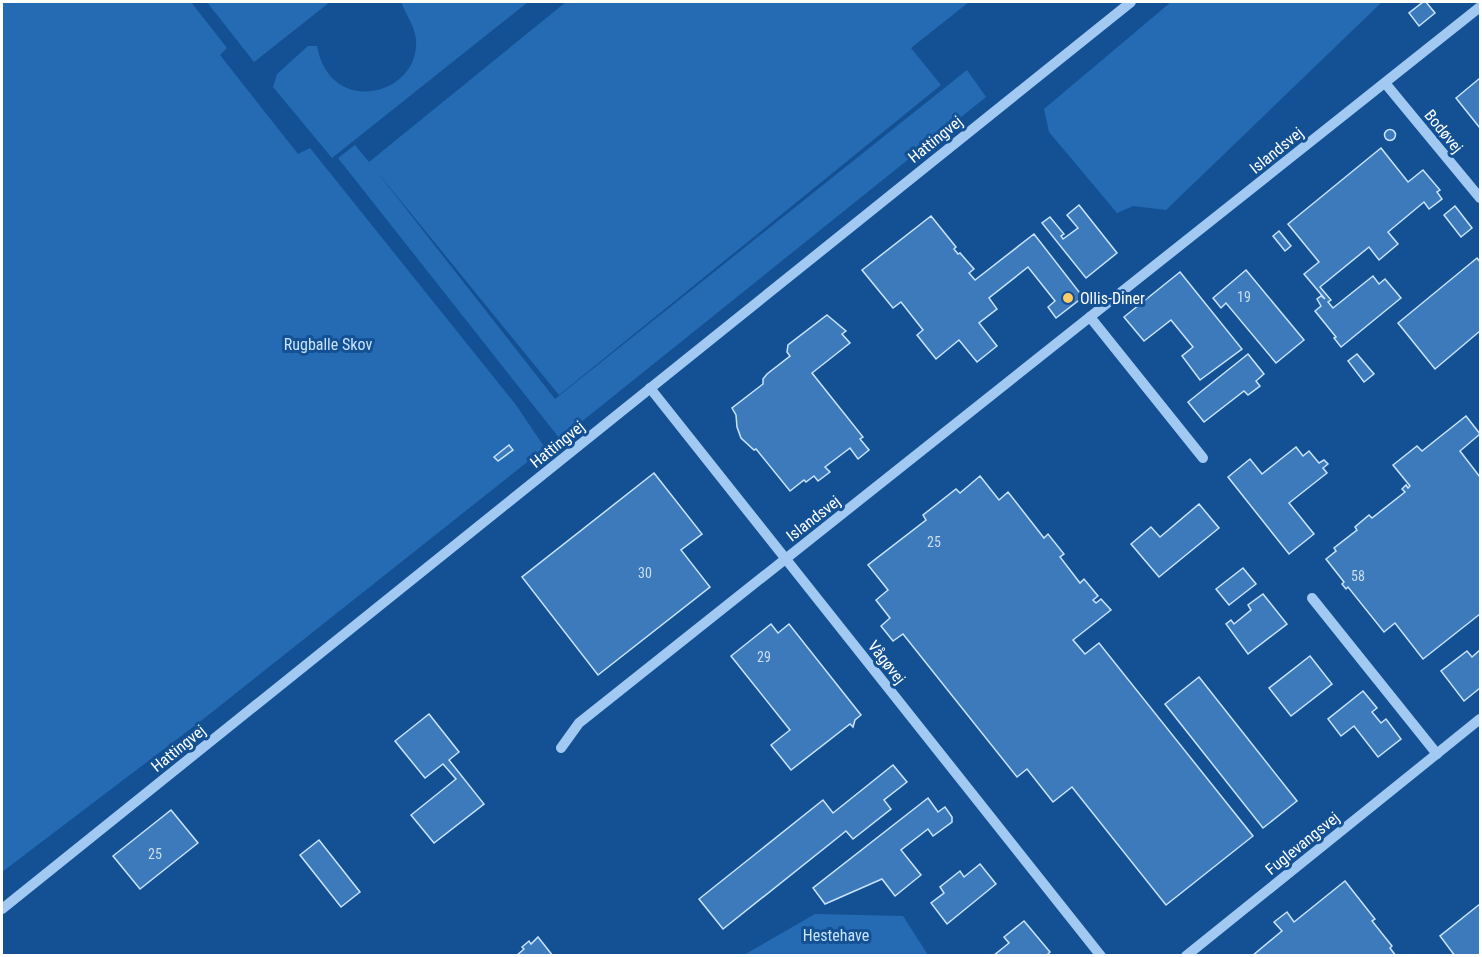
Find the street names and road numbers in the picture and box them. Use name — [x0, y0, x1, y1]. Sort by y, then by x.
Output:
street label: Bodøvej — [1420, 106, 1467, 157]
street label: Hattingvej — [904, 112, 966, 167]
street label: Islandsvej — [1246, 123, 1307, 178]
street label: Hattingvej — [526, 417, 588, 472]
street label: Islandsvej — [782, 491, 844, 545]
street label: Vågøvej — [864, 637, 909, 688]
street label: Hattingvej — [147, 721, 209, 776]
street label: Fuglevangsvej — [1262, 808, 1343, 879]

